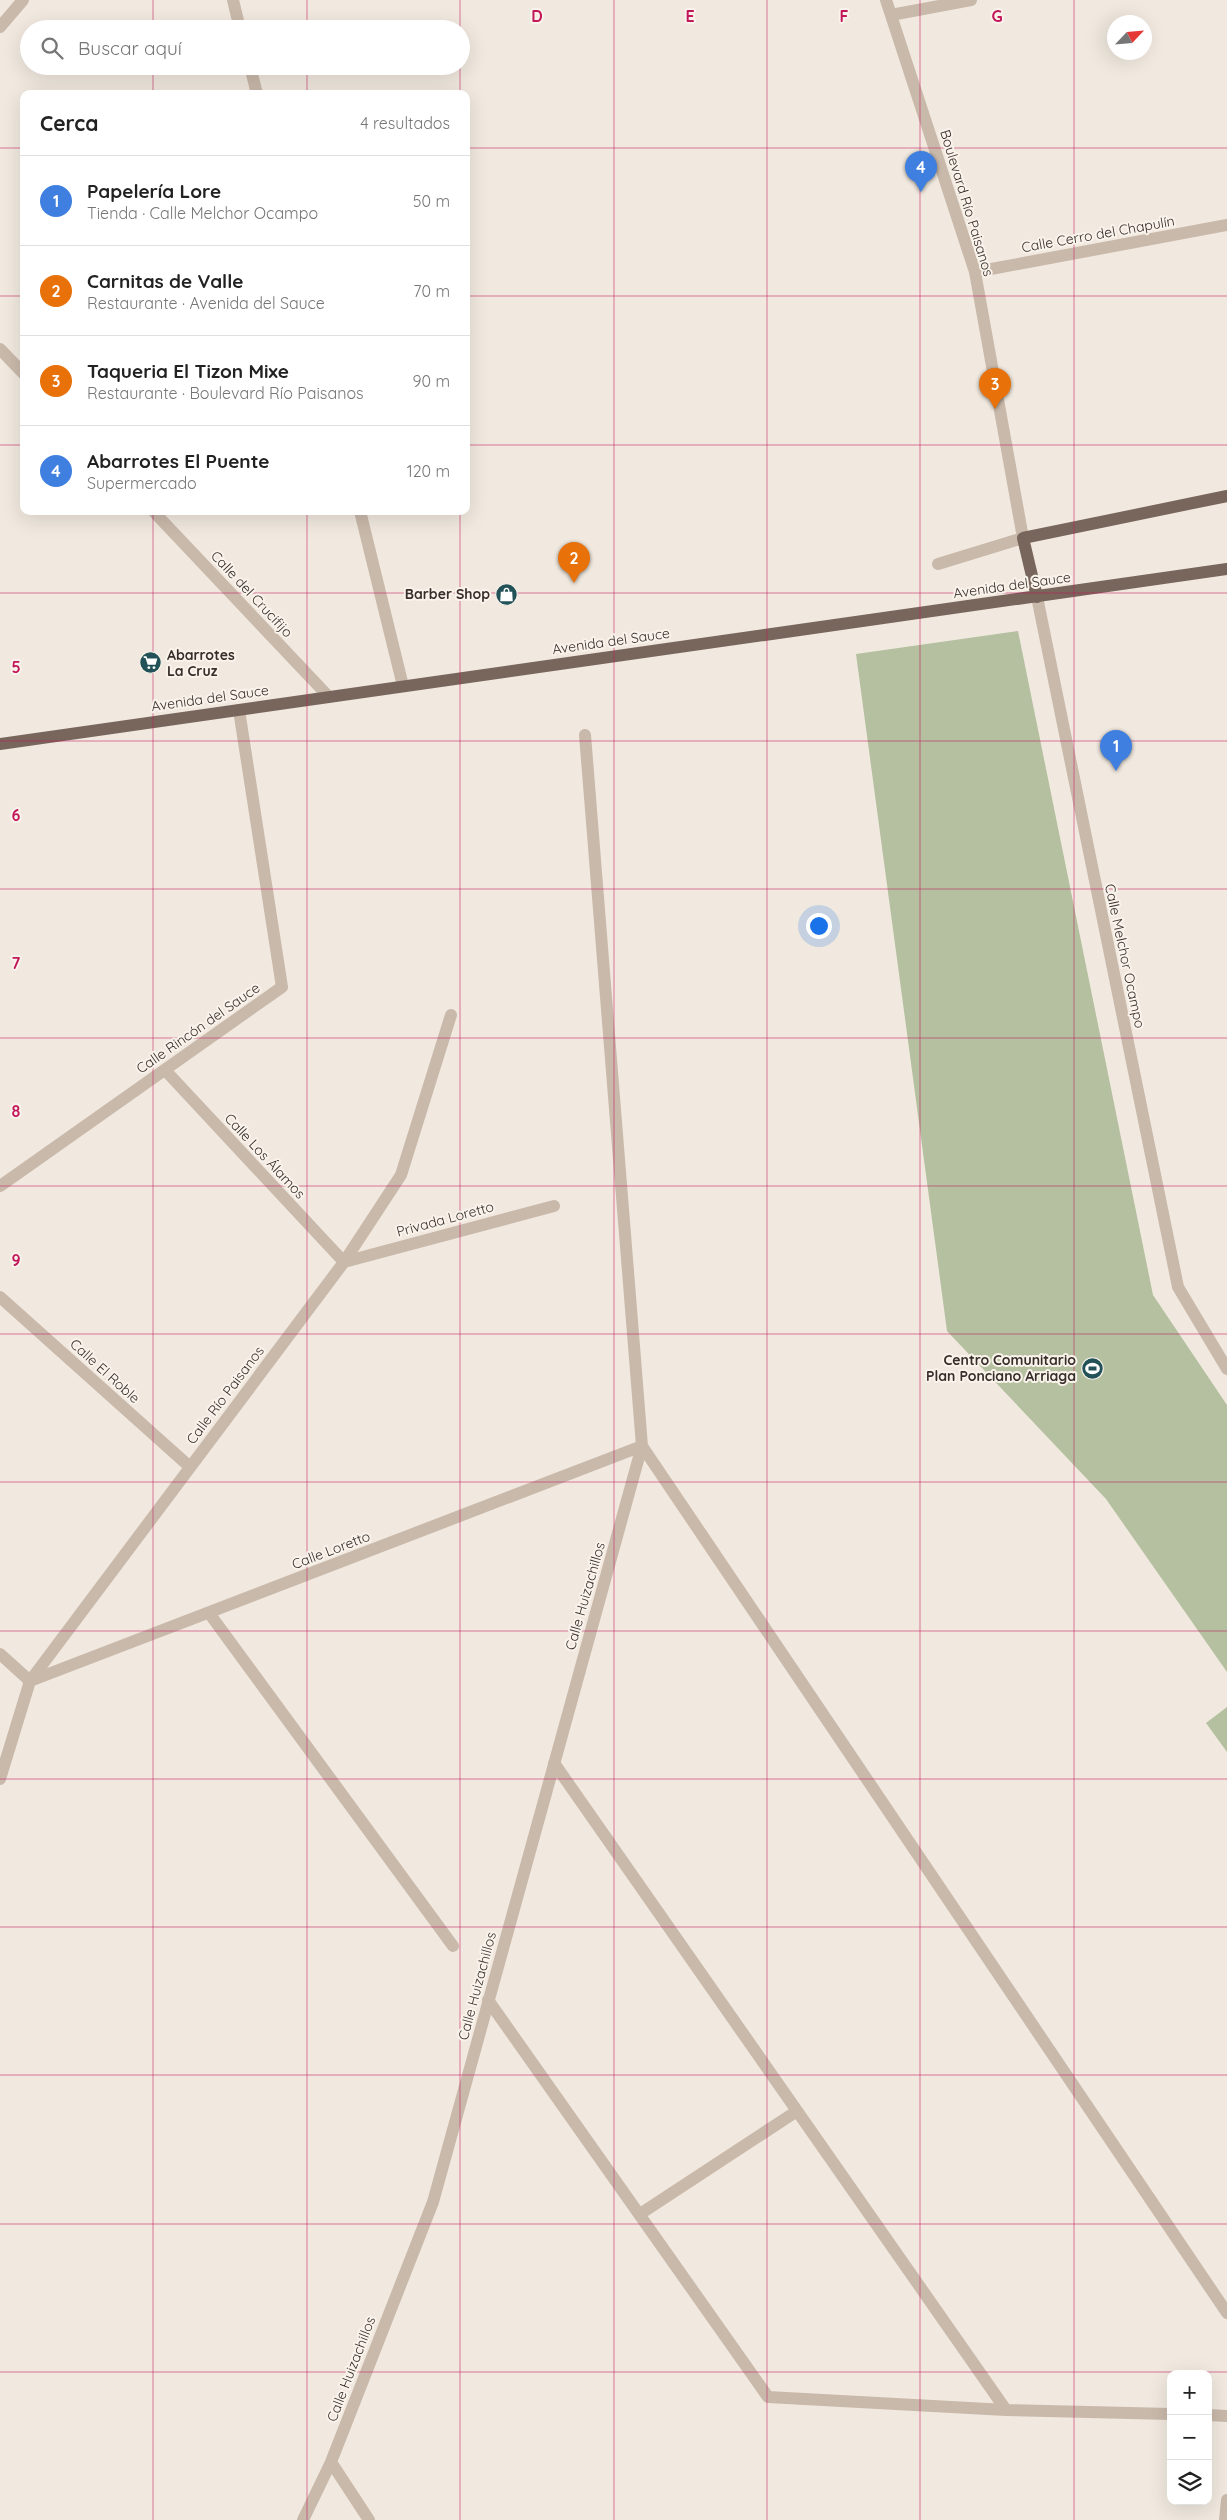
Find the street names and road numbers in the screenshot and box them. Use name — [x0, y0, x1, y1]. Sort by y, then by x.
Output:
street label: Boulevard Río Paisanos — [936, 128, 998, 278]
street label: Calle Cerro del Chapulín — [1020, 212, 1176, 256]
street label: Calle del Crucifijo — [207, 547, 297, 641]
street label: Avenida del Sauce — [952, 568, 1072, 602]
street label: Avenida del Sauce — [551, 624, 671, 658]
street label: Avenida del Sauce — [150, 681, 270, 715]
street label: Calle Melchor Ocampo — [1101, 882, 1149, 1030]
street label: Calle Rincón del Sauce — [133, 979, 263, 1077]
street label: Calle Los Álamos — [221, 1109, 309, 1203]
street label: Privada Loretto — [394, 1197, 496, 1241]
street label: Calle El Roble — [66, 1335, 144, 1407]
street label: Calle Río Paisanos — [182, 1342, 268, 1448]
street label: Calle Loretto — [289, 1527, 373, 1573]
street label: Calle Huizachillos — [561, 1540, 609, 1652]
street label: Calle Huizachillos — [454, 1930, 500, 2042]
street label: Calle Huizachillos — [323, 2314, 379, 2424]

